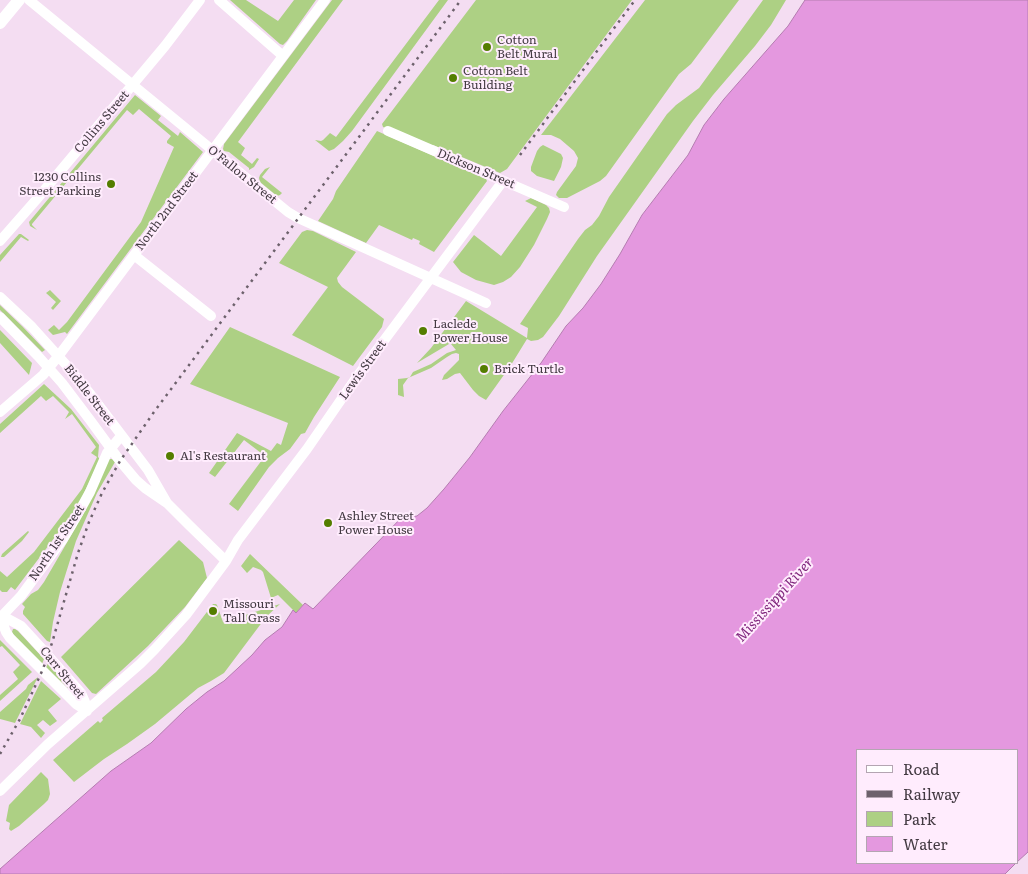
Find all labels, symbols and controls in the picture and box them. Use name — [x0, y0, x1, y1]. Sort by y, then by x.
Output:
place label: Cotton Belt Mural — [497, 33, 557, 61]
marker: Cotton Belt Mural — [481, 41, 493, 53]
place label: Cotton Belt Building — [463, 64, 528, 92]
marker: Cotton Belt Building — [447, 72, 459, 84]
street label: Collins Street — [72, 88, 132, 156]
street label: O'Fallon Street — [205, 143, 279, 207]
street label: Dickson Street — [435, 146, 517, 192]
street label: North 2nd Street — [133, 169, 201, 253]
place label: 1230 Collins Street Parking — [19, 170, 101, 198]
marker: 1230 Collins Street Parking — [105, 178, 117, 190]
place label: Laclede Power House — [433, 317, 508, 345]
marker: Laclede Power House — [417, 325, 429, 337]
street label: Lewis Street — [337, 337, 389, 403]
street label: Biddle Street — [61, 362, 117, 428]
place label: Brick Turtle — [494, 362, 564, 376]
marker: Brick Turtle — [478, 363, 490, 375]
place label: Al's Restaurant — [180, 449, 266, 463]
marker: Al's Restaurant — [164, 450, 176, 462]
street label: North 1st Street — [26, 502, 88, 584]
place label: Ashley Street Power House — [338, 509, 414, 537]
marker: Ashley Street Power House — [322, 517, 334, 529]
water label: Mississippi River — [733, 554, 817, 646]
place label: Missouri Tall Grass — [223, 597, 280, 625]
marker: Missouri Tall Grass — [207, 605, 219, 617]
street label: Carr Street — [37, 644, 87, 702]
legend — [856, 749, 1018, 864]
text: Road — [903, 757, 939, 780]
text: Railway — [903, 782, 960, 805]
text: Park — [903, 807, 936, 830]
text: Water — [903, 832, 948, 855]

